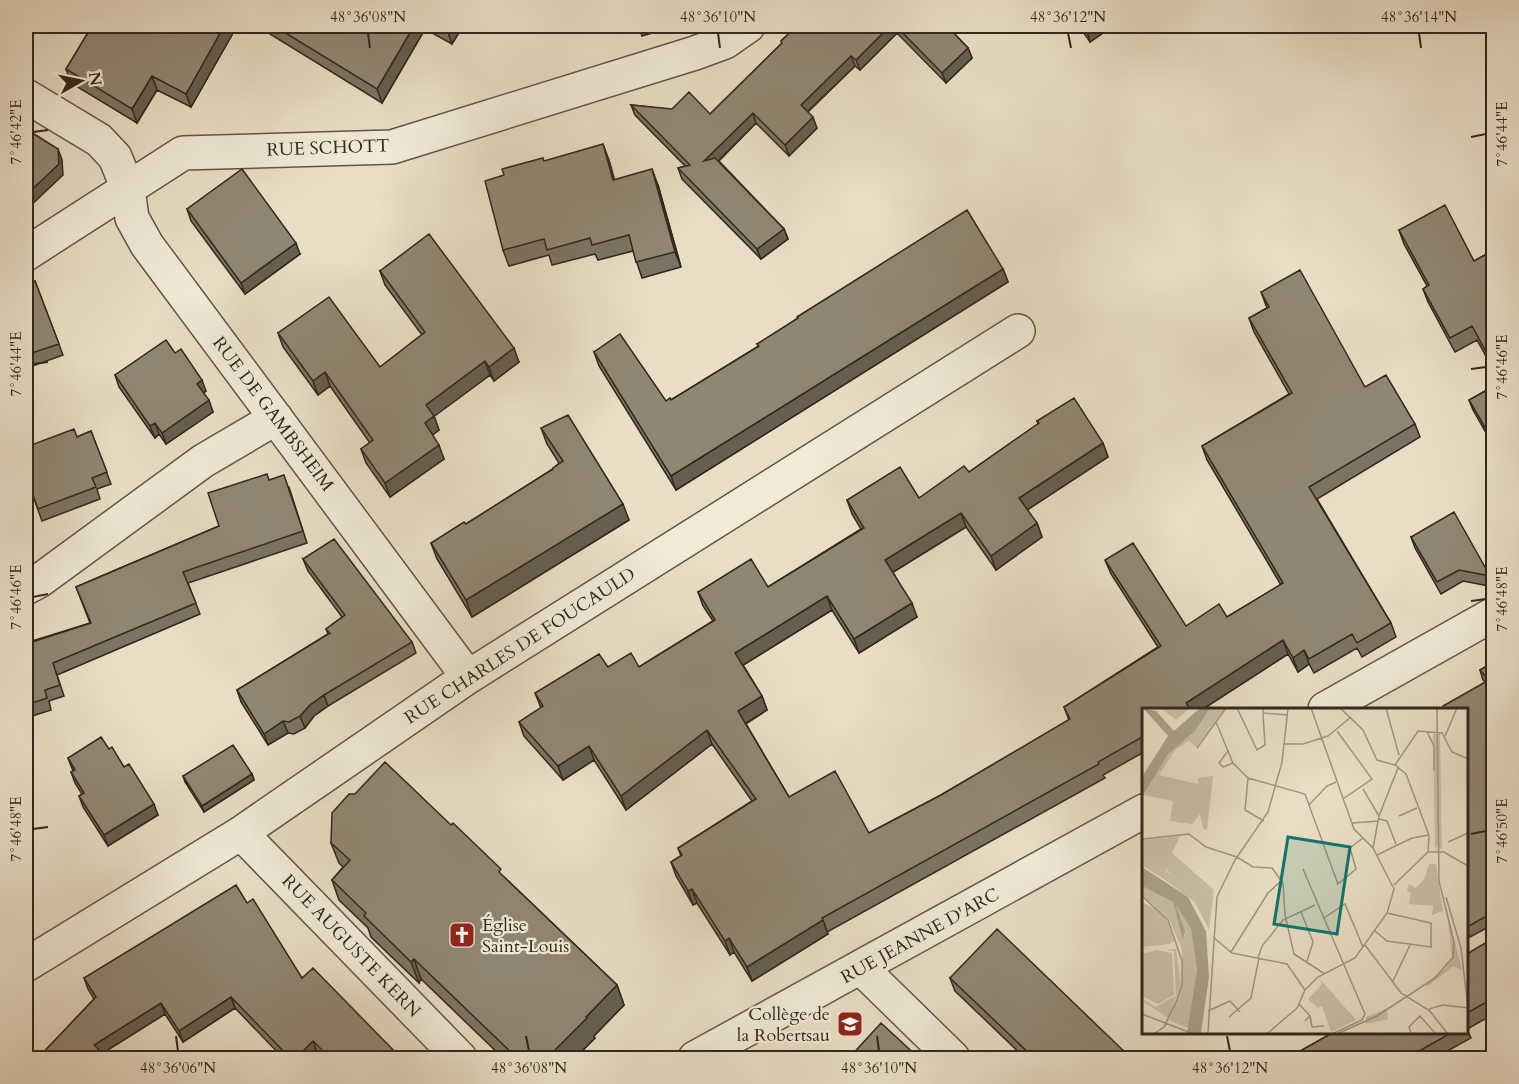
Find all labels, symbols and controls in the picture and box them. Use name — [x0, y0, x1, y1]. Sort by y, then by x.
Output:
text: 48°36'08"N — [330, 7, 406, 27]
text: 48°36'10"N — [680, 7, 756, 27]
text: 48°36'12"N — [1030, 7, 1106, 27]
text: 48°36'14"N — [1381, 7, 1457, 27]
north arrow — [51, 51, 111, 111]
text: N — [83, 70, 107, 87]
text: 7°46'42"E — [6, 100, 26, 164]
text: 7°46'44"E — [1492, 102, 1512, 166]
street label: RUE SCHOTT — [266, 133, 390, 163]
street label: RUE DE GAMBSHEIM — [206, 331, 340, 497]
text: 7°46'44"E — [6, 332, 26, 396]
text: 7°46'46"E — [1492, 335, 1512, 399]
street label: RUE CHARLES DE FOUCAULD — [400, 562, 640, 730]
text: 7°46'46"E — [6, 565, 26, 629]
text: 7°46'48"E — [1492, 567, 1512, 631]
inset map — [1142, 708, 1468, 1033]
text: 7°46'48"E — [6, 797, 26, 861]
text: 7°46'50"E — [1492, 799, 1512, 863]
street label: RUE AUGUSTE KERN — [276, 869, 426, 1024]
street label: RUE JEANNE D'ARC — [836, 882, 1004, 990]
place label: Église Saint-Louis — [482, 913, 569, 959]
church icon: Église Saint-Louis — [447, 920, 477, 950]
place label: Collège de la Robertsau — [737, 1002, 830, 1048]
school or university icon: Collège de la Robertsau — [835, 1009, 865, 1039]
text: 48°36'06"N — [140, 1058, 216, 1078]
text: 48°36'08"N — [491, 1058, 567, 1078]
text: 48°36'10"N — [841, 1058, 917, 1078]
text: 48°36'12"N — [1192, 1058, 1268, 1078]

